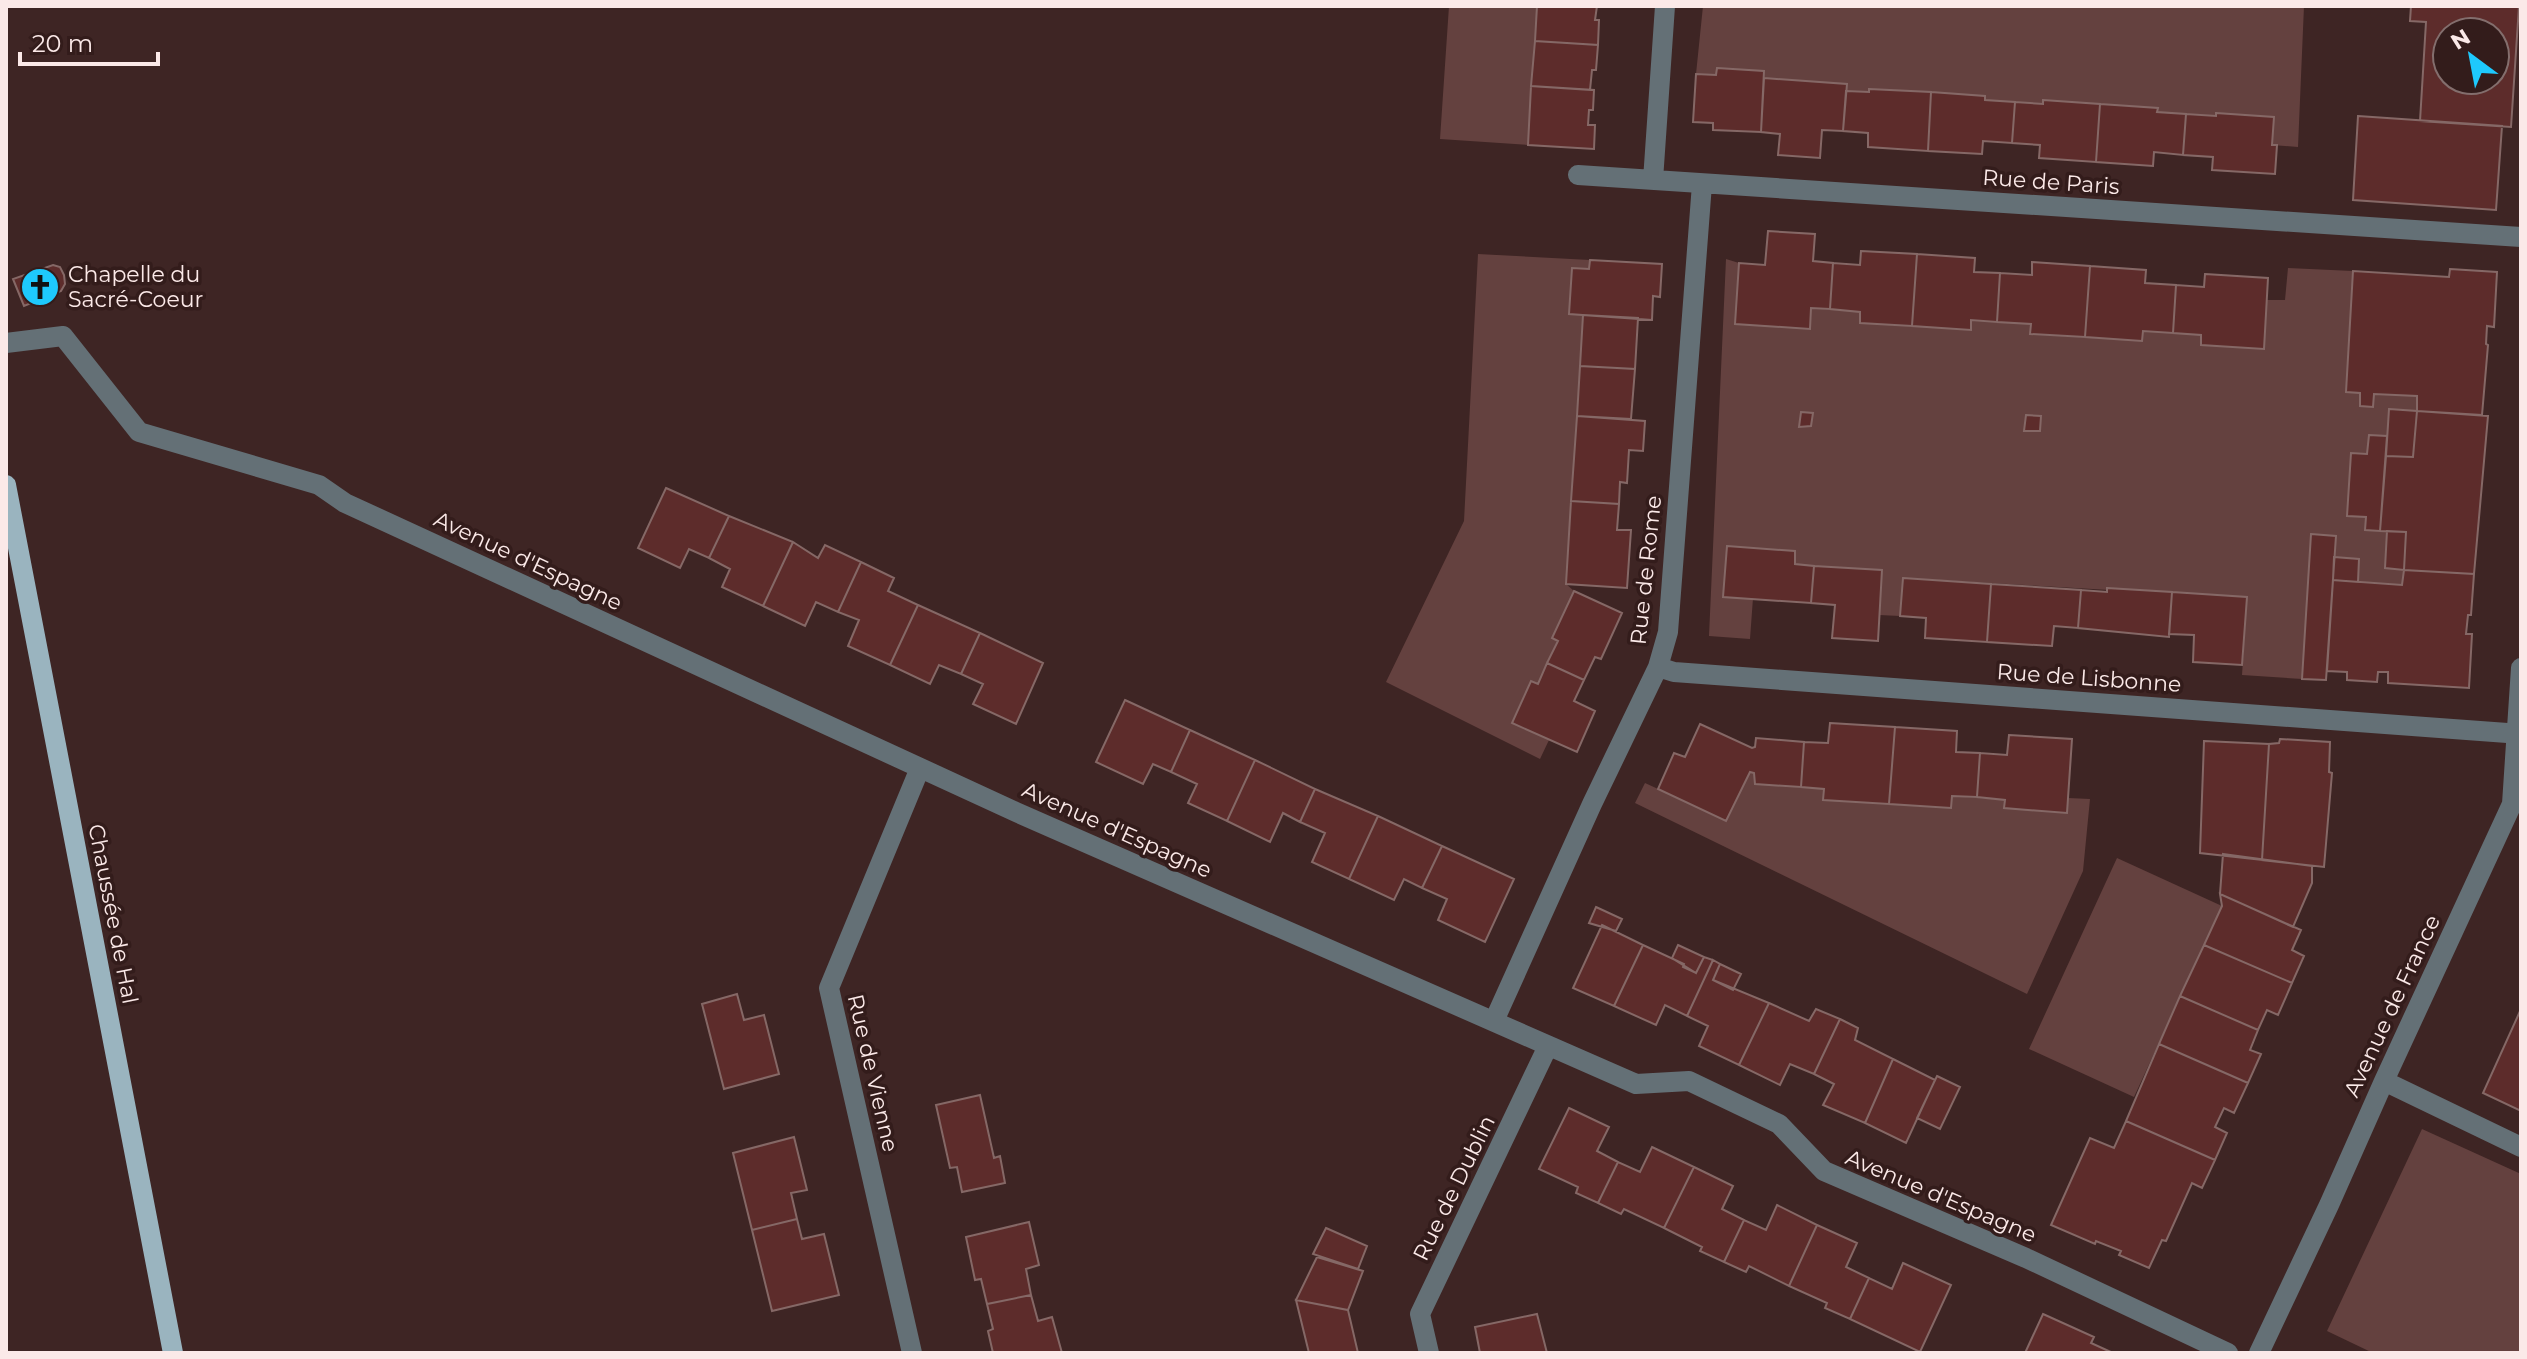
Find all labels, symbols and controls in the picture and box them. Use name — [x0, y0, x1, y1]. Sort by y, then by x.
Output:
scale bar — [20, 16, 158, 66]
north arrow — [2431, 16, 2511, 96]
text: N — [2446, 23, 2475, 56]
text: 20 m — [32, 29, 93, 58]
street label: Rue de Paris — [1981, 164, 2121, 200]
place label: Chapelle du Sacré-Coeur — [68, 261, 203, 313]
church icon: Chapelle du Sacré-Coeur — [19, 266, 61, 308]
street label: Rue de Rome — [1625, 494, 1667, 646]
street label: Avenue d'Espagne — [430, 506, 626, 616]
street label: Rue de Lisbonne — [1996, 658, 2182, 698]
street label: Avenue d'Espagne — [1018, 776, 1216, 884]
street label: Chaussée de Hal — [82, 822, 144, 1006]
street label: Avenue de France — [2338, 911, 2446, 1101]
street label: Rue de Vienne — [842, 992, 904, 1154]
street label: Rue de Dublin — [1407, 1111, 1501, 1265]
street label: Avenue d'Espagne — [1842, 1144, 2040, 1248]

